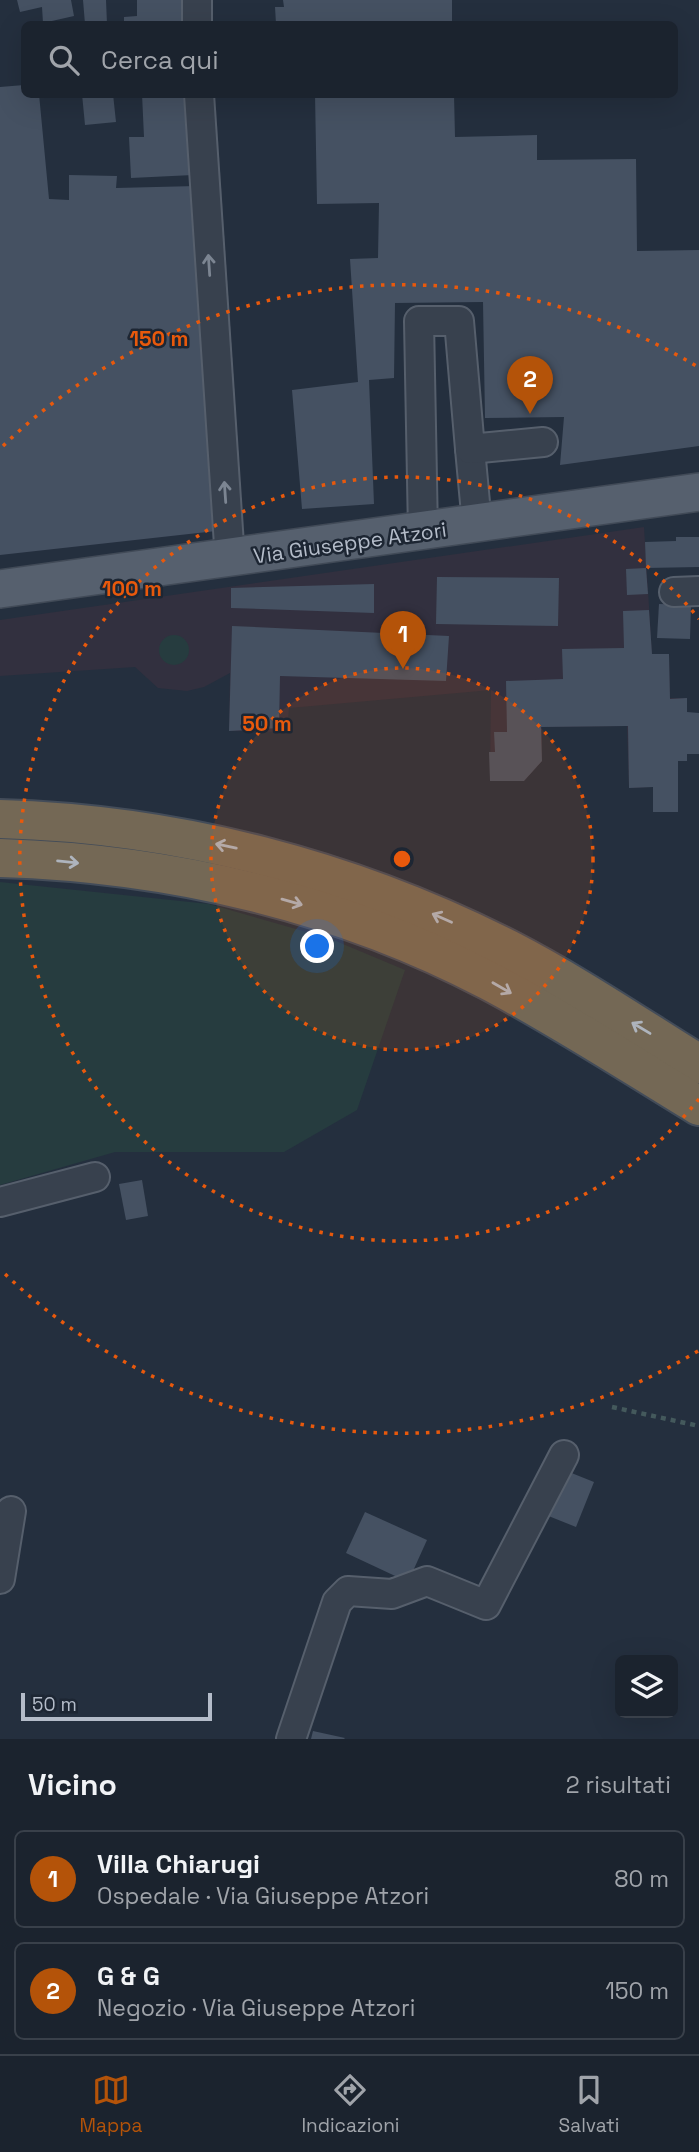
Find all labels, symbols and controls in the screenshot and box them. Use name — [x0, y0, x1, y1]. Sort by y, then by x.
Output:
search box — [21, 21, 678, 98]
icon: search — [45, 41, 83, 79]
text: Cerca qui — [101, 43, 219, 77]
one-way arrow — [202, 254, 215, 276]
text: 150 m — [130, 325, 188, 352]
pin: 2 — [507, 356, 553, 414]
one-way arrow — [218, 481, 231, 503]
street label: Via Giuseppe Atzori — [252, 516, 448, 569]
text: 100 m — [102, 575, 162, 602]
pin: 1 — [380, 611, 426, 669]
text: 50 m — [242, 710, 292, 737]
one-way arrow — [215, 839, 238, 853]
centre of rings — [390, 847, 414, 871]
one-way arrow — [56, 856, 79, 869]
one-way arrow — [280, 897, 302, 910]
one-way arrow — [432, 911, 453, 924]
your location — [300, 929, 334, 963]
one-way arrow — [491, 981, 511, 995]
one-way arrow — [631, 1021, 651, 1035]
map controls — [615, 1655, 678, 1718]
button: layers — [615, 1655, 678, 1718]
scale bar — [21, 1690, 212, 1722]
text: 50 m — [32, 1692, 77, 1717]
text: Vicino — [28, 1765, 117, 1804]
text: 2 risultati — [566, 1770, 671, 1800]
text: Villa Chiarugi — [97, 1847, 260, 1881]
text: 1 — [48, 1864, 58, 1894]
text: 80 m — [614, 1864, 669, 1894]
text: Ospedale · Via Giuseppe Atzori — [97, 1881, 429, 1911]
text: G & G — [97, 1959, 160, 1993]
text: 2 — [46, 1976, 60, 2006]
text: 150 m — [605, 1976, 669, 2006]
text: Negozio · Via Giuseppe Atzori — [97, 1993, 415, 2023]
tab: Mappa — [80, 2071, 142, 2138]
tab: Indicazioni — [301, 2071, 399, 2138]
tab: Salvati — [559, 2071, 619, 2138]

